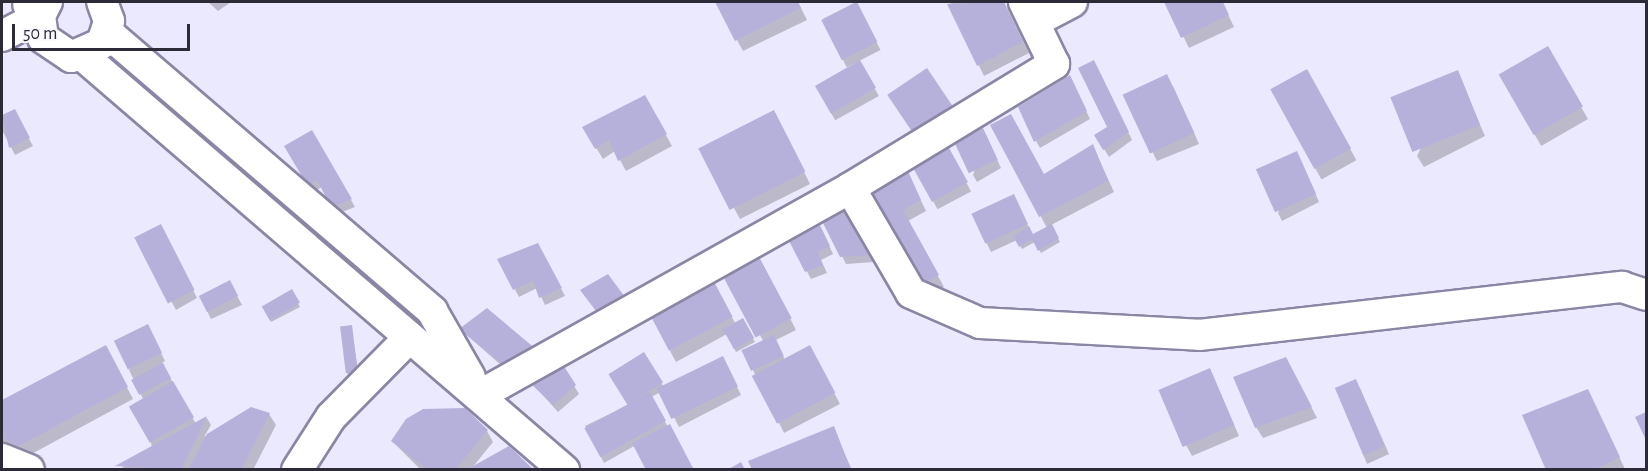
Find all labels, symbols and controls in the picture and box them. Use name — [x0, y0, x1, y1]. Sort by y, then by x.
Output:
scale bar — [15, 12, 194, 50]
text: 50 m — [23, 25, 57, 43]

